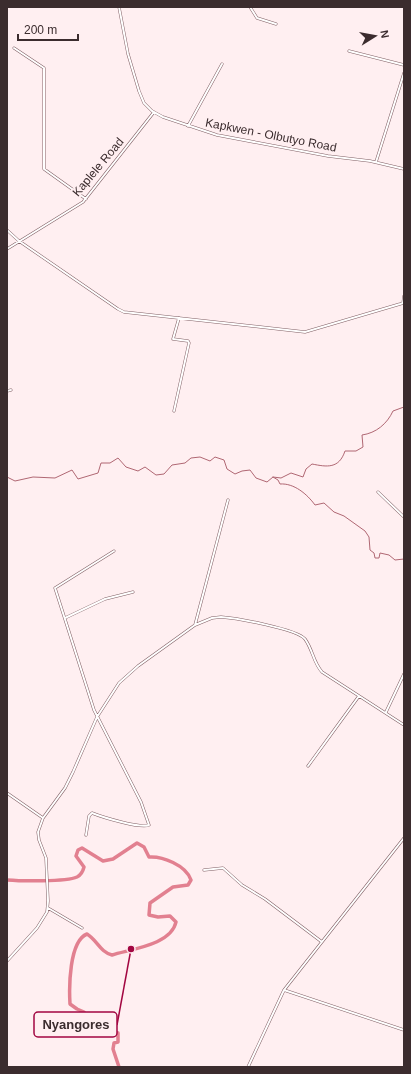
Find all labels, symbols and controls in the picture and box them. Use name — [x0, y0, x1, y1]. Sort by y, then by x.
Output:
scale bar — [18, 16, 78, 42]
north arrow — [355, 16, 395, 56]
text: 200 m — [24, 23, 57, 37]
text: N — [378, 29, 391, 39]
street label: Kapkwen - Olbutyo Road — [204, 115, 338, 155]
street label: Kaplele Road — [69, 135, 127, 199]
callout: Nyangores — [34, 1012, 117, 1037]
text: Nyangores — [42, 1017, 110, 1032]

